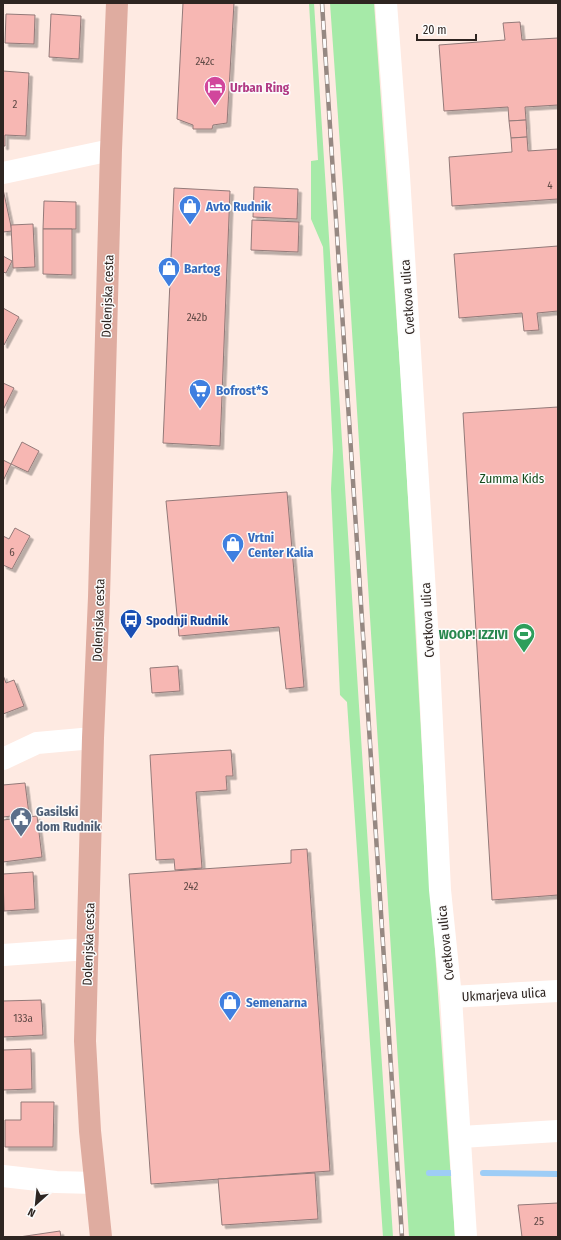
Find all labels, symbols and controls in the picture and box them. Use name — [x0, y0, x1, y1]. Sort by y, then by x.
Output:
scale bar — [417, 16, 476, 42]
text: 20 m — [423, 23, 447, 37]
house number: 242c — [195, 55, 215, 68]
hotel icon: Urban Ring — [202, 74, 228, 107]
place label: Urban Ring — [230, 80, 290, 95]
house number: 2 — [13, 98, 18, 111]
house number: 4 — [547, 179, 553, 192]
shop icon: Avto Rudnik — [177, 193, 203, 226]
place label: Avto Rudnik — [205, 199, 271, 214]
street label: Dolenjska cesta — [99, 254, 116, 338]
shop icon: Bartog — [156, 255, 182, 288]
street label: Cvetkova ulica — [397, 259, 418, 335]
place label: Bartog — [184, 261, 221, 276]
house number: 242b — [187, 311, 207, 324]
supermarket icon: Bofrost*S — [187, 377, 213, 410]
place label: Bofrost*S — [216, 383, 269, 398]
park label: Zumma Kids — [480, 471, 545, 486]
place label: Vrtni Center Kalia — [247, 530, 314, 560]
shop icon: Vrtni Center Kalia — [220, 531, 246, 564]
house number: 6 — [9, 546, 15, 559]
street label: Dolenjska cesta — [90, 578, 107, 662]
street label: Cvetkova ulica — [418, 582, 437, 658]
bus stop icon: Spodnji Rudnik — [118, 607, 144, 640]
place label: Spodnji Rudnik — [146, 613, 228, 628]
sports icon: WOOP! IZZIVI — [511, 621, 537, 654]
place label: WOOP! IZZIVI — [439, 627, 508, 642]
place label: Gasilski dom Rudnik — [36, 804, 101, 834]
public building icon: Gasilski dom Rudnik — [8, 805, 34, 838]
house number: 242 — [184, 880, 198, 893]
street label: Dolenjska cesta — [80, 902, 97, 986]
street label: Cvetkova ulica — [434, 905, 457, 981]
street label: Ukmarjeva ulica — [461, 985, 547, 1004]
shop icon: Semenarna — [217, 989, 243, 1022]
place label: Semenarna — [246, 995, 308, 1010]
house number: 133a — [13, 1012, 33, 1025]
north arrow — [16, 1184, 56, 1224]
text: N — [26, 1205, 38, 1220]
house number: 25 — [534, 1215, 544, 1228]

